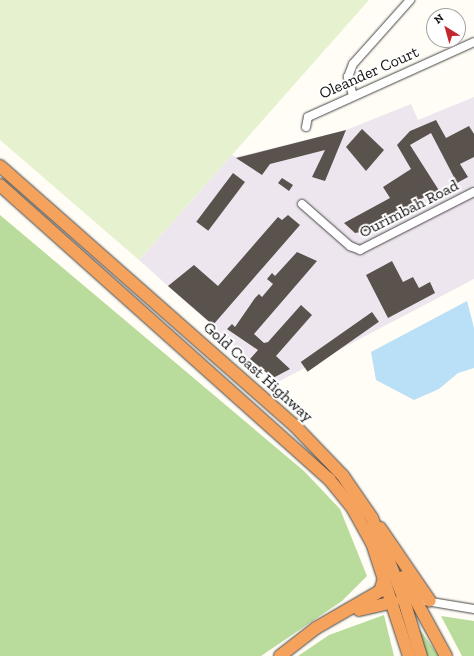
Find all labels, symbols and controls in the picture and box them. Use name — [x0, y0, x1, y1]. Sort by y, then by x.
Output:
north arrow — [426, 8, 466, 48]
text: N — [432, 11, 446, 27]
street label: Oleander Court — [316, 42, 422, 104]
street label: Ourimbah Road — [356, 176, 462, 242]
street label: Gold Coast Highway — [199, 318, 317, 426]

